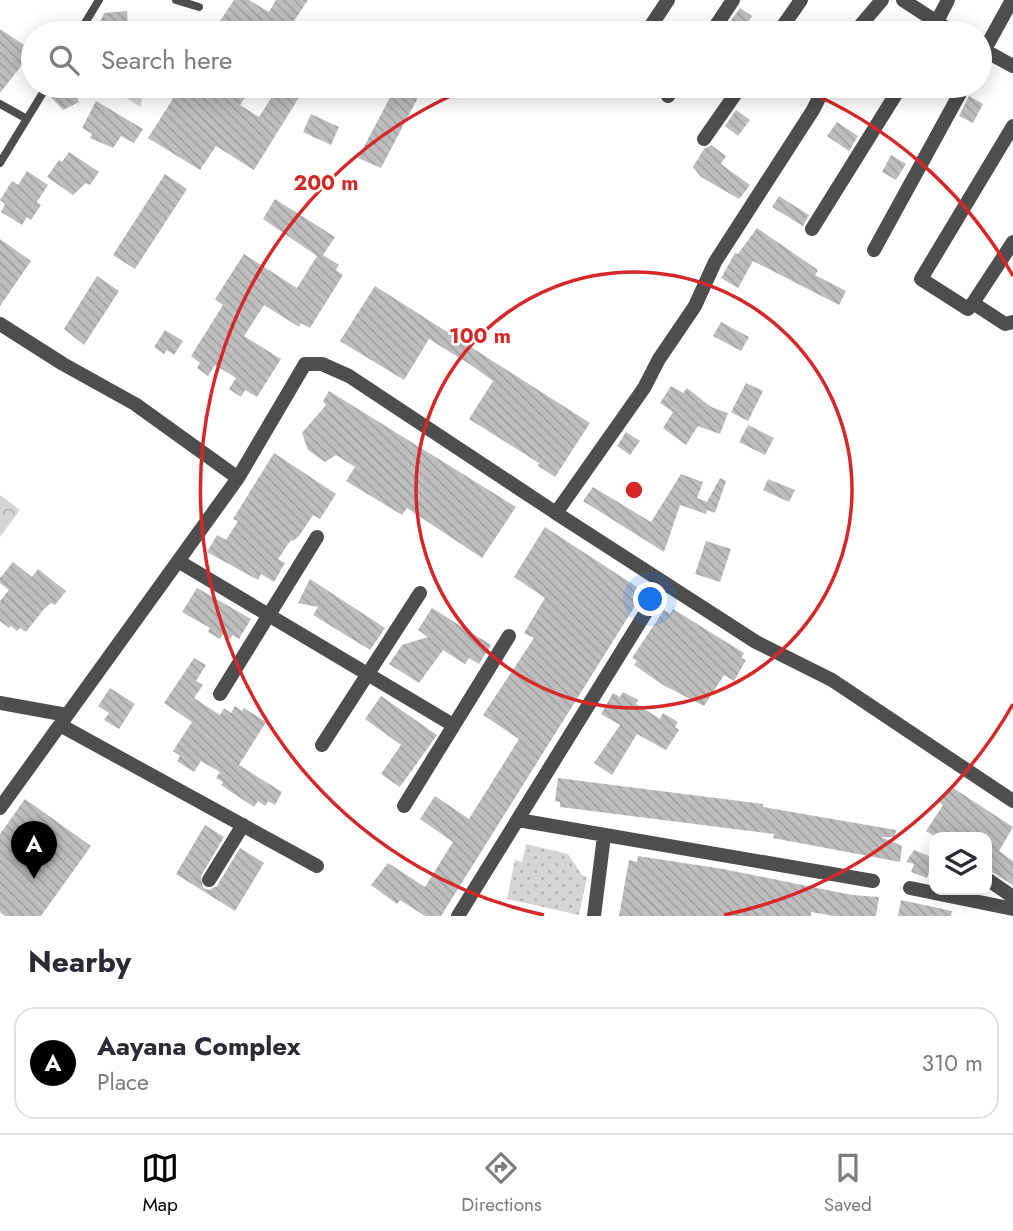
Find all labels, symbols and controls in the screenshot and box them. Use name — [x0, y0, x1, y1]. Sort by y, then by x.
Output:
search box — [21, 21, 992, 98]
icon: search — [45, 41, 83, 79]
text: Search here — [101, 41, 233, 79]
text: 200 m — [293, 168, 359, 198]
text: 100 m — [449, 321, 511, 351]
centre of rings — [622, 478, 646, 502]
your location — [633, 582, 667, 616]
pin: A — [11, 821, 57, 879]
map controls — [929, 832, 992, 895]
button: layers — [929, 832, 992, 895]
text: Nearby — [28, 940, 131, 983]
text: Aayana Complex — [97, 1027, 301, 1065]
text: A — [45, 1046, 61, 1080]
text: 310 m — [921, 1046, 983, 1080]
text: Place — [97, 1065, 149, 1099]
tab: Map — [141, 1149, 179, 1218]
tab: Directions — [461, 1149, 542, 1218]
tab: Saved — [824, 1149, 872, 1218]

